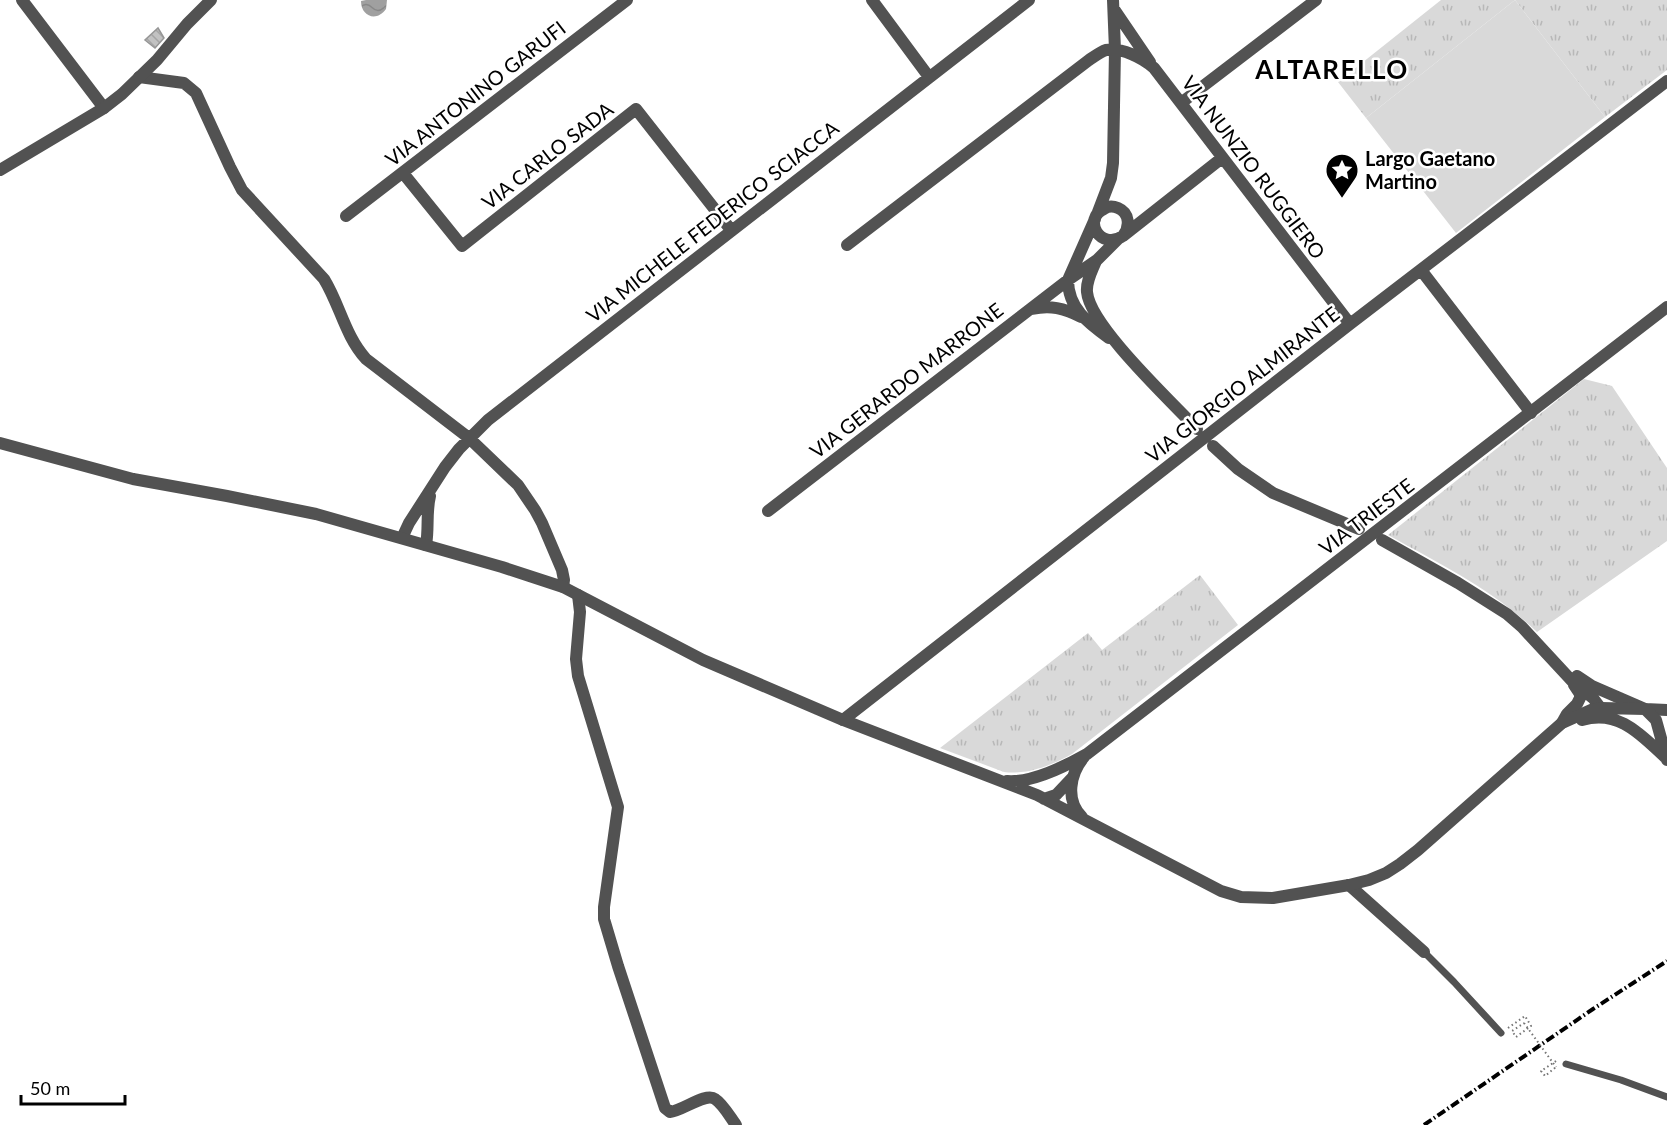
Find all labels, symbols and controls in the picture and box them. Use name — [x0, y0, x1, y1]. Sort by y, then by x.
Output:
street label: VIA ANTONINO GARUFI — [380, 15, 570, 171]
district label: ALTARELLO — [1254, 53, 1409, 85]
street label: VIA NUNZIO RUGGIERO — [1177, 71, 1331, 263]
street label: VIA CARLO SADA — [477, 96, 618, 214]
street label: VIA MICHELE FEDERICO SCIACCA — [581, 115, 843, 327]
place label: Largo Gaetano Martino — [1365, 146, 1495, 193]
place icon: Largo Gaetano Martino — [1324, 152, 1360, 199]
street label: VIA GERARDO MARRONE — [805, 297, 1007, 463]
street label: VIA GIORGIO ALMIRANTE — [1140, 301, 1344, 467]
street label: VIA TRIESTE — [1314, 473, 1418, 559]
scale bar — [21, 1068, 124, 1106]
text: 50 m — [30, 1077, 70, 1099]

